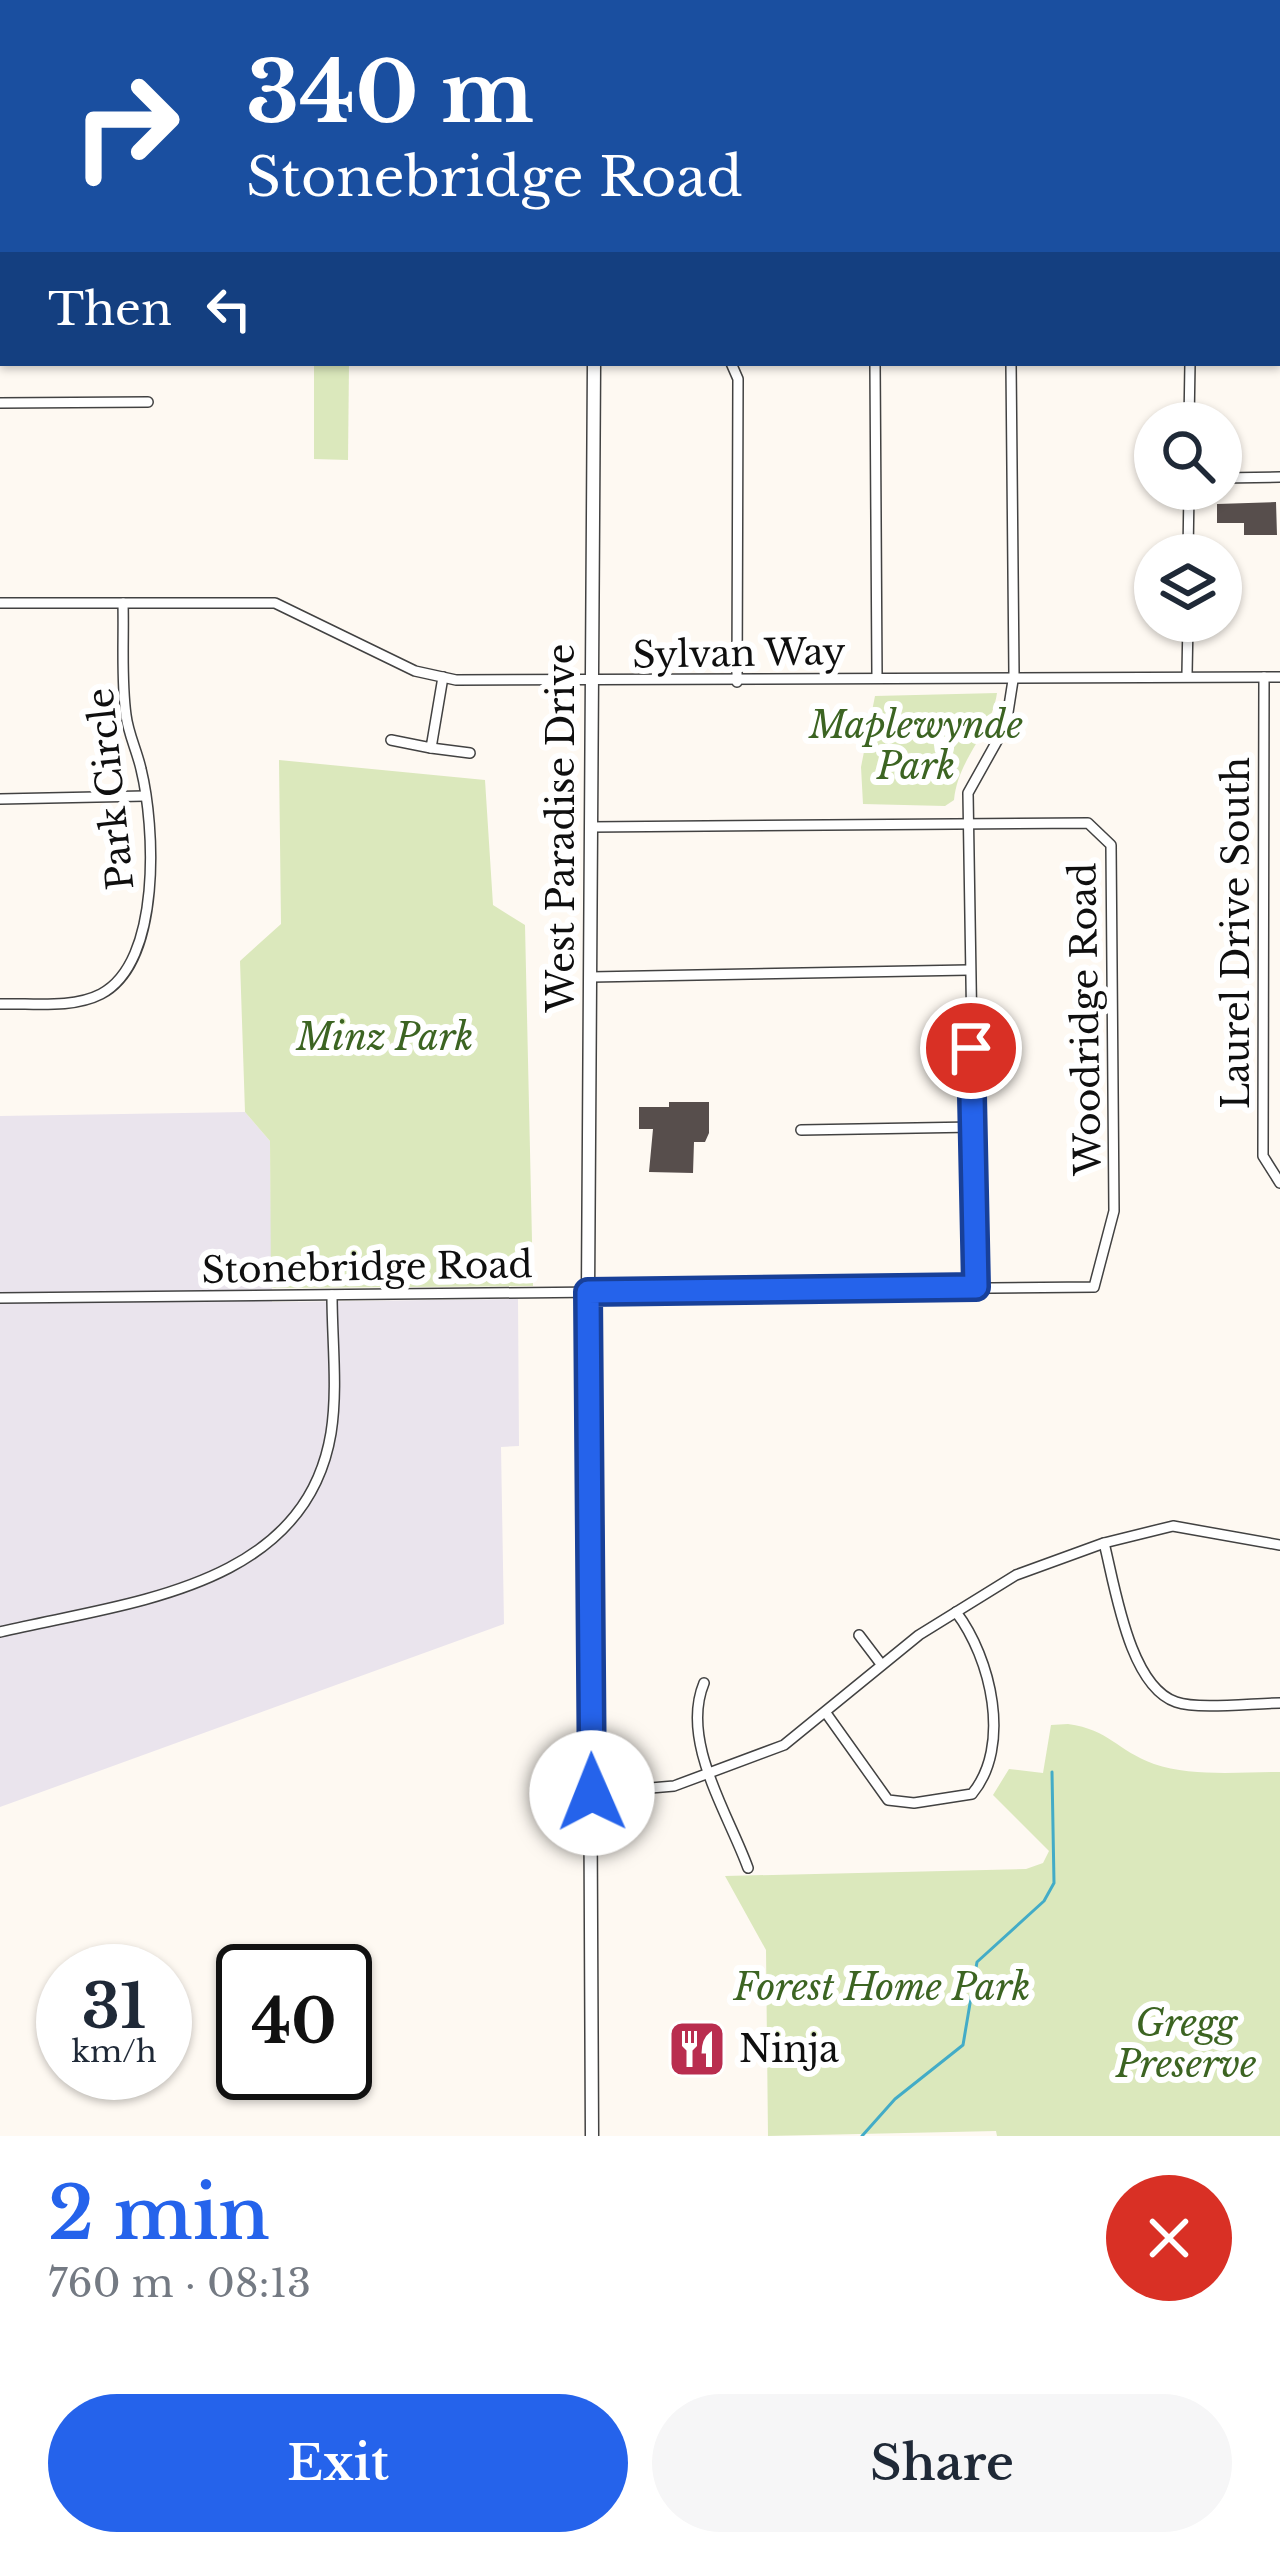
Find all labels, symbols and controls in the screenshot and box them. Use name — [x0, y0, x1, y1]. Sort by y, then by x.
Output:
text: 340 m — [246, 41, 534, 145]
icon: right — [48, 48, 204, 204]
text: Stonebridge Road — [246, 144, 743, 211]
icon: left — [196, 276, 262, 342]
text: Then — [48, 281, 172, 337]
map controls — [1134, 402, 1242, 642]
button: search — [1134, 402, 1242, 510]
button: layers — [1134, 534, 1242, 642]
street label: Sylvan Way — [632, 629, 846, 678]
street label: West Paradise Drive — [539, 644, 584, 1013]
street label: Park Circle — [78, 686, 143, 892]
park label: Maplewynde Park — [808, 703, 1023, 789]
street label: Laurel Drive South — [1214, 757, 1259, 1109]
street label: Woodridge Road — [1060, 862, 1111, 1177]
pin — [920, 997, 1022, 1099]
park label: Minz Park — [295, 1015, 474, 1060]
icon: arrive — [938, 1015, 1004, 1081]
street label: Stonebridge Road — [201, 1242, 533, 1293]
position arrow — [529, 1730, 655, 1856]
speed limit sign: 40 — [216, 1944, 372, 2100]
park label: Forest Home Park — [733, 1965, 1030, 2010]
text: 31 — [82, 1970, 146, 2044]
park label: Gregg Preserve — [1115, 2001, 1256, 2087]
restaurant icon: Ninja — [666, 2018, 728, 2080]
place label: Ninja — [739, 2027, 839, 2072]
text: km/h — [71, 2033, 157, 2070]
text: 2 min — [48, 2169, 270, 2258]
button: close — [1106, 2175, 1232, 2301]
text: 760 m · 08:13 — [48, 2259, 311, 2308]
button: Exit — [48, 2394, 628, 2532]
button: Share — [652, 2394, 1232, 2532]

